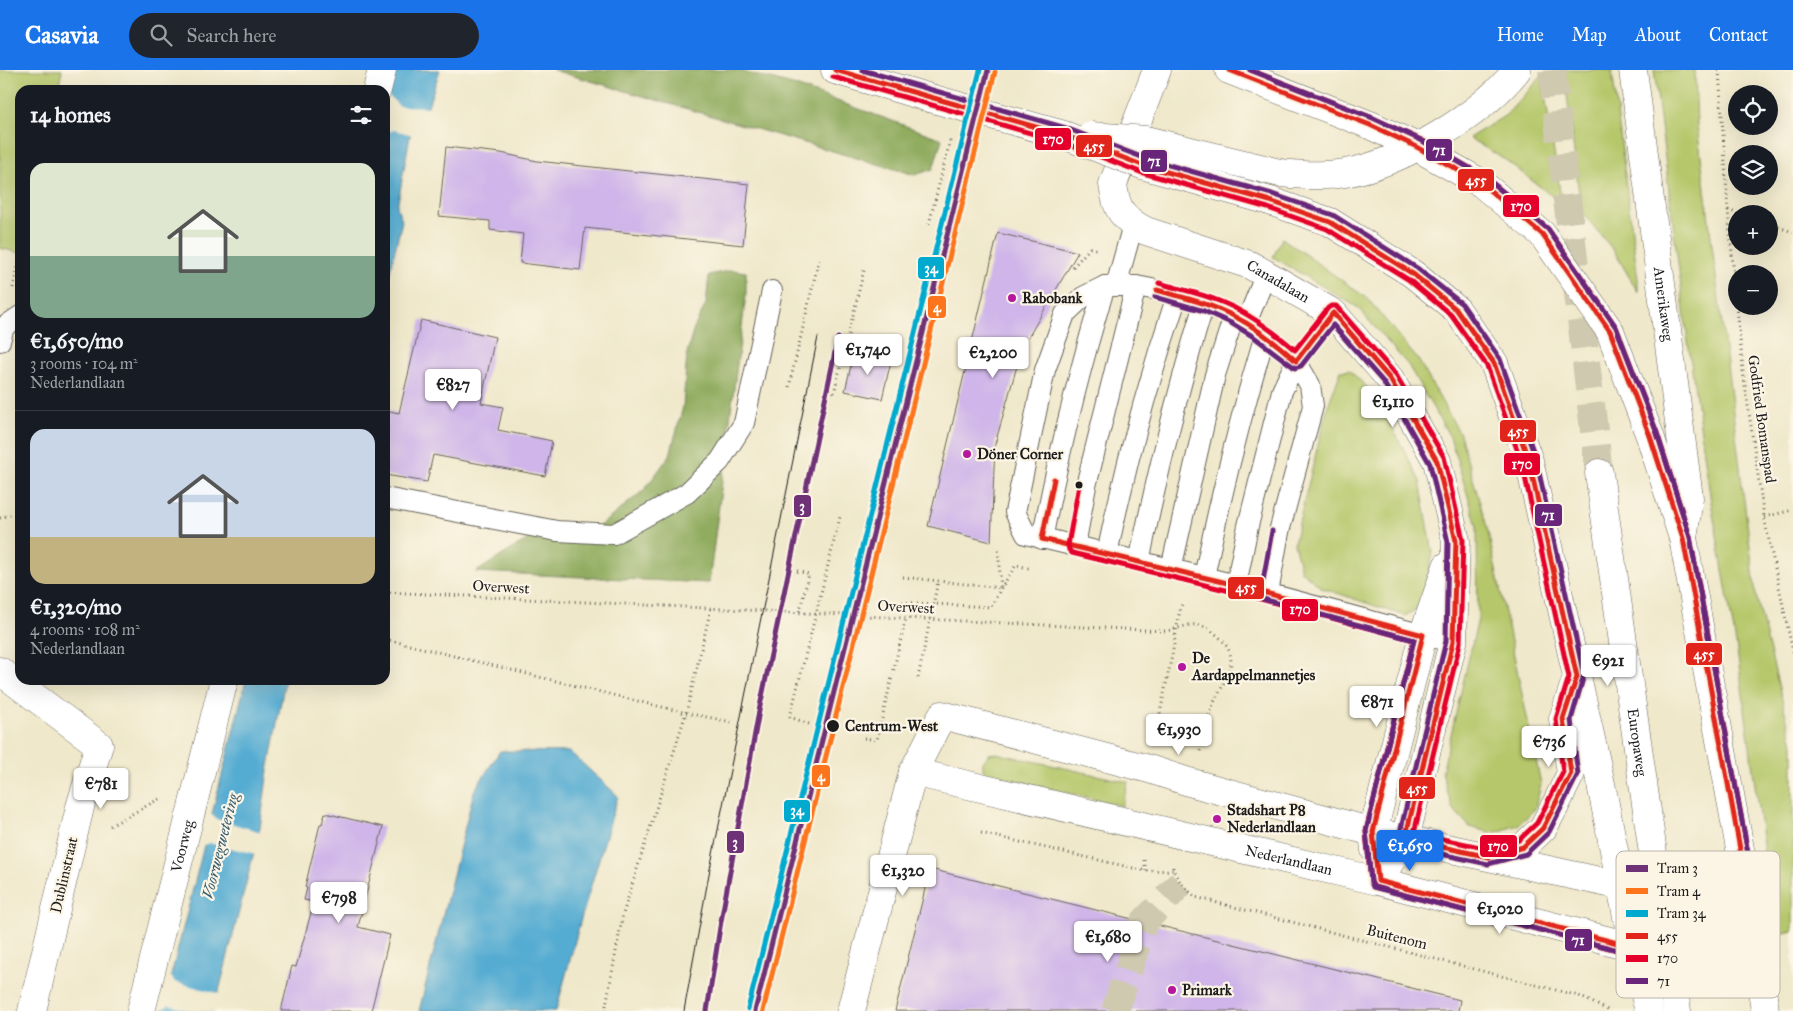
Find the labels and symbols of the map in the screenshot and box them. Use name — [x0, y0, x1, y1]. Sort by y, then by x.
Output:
line badge: 170 — [1034, 127, 1072, 151]
text: 170 — [1042, 131, 1064, 148]
line badge: 455 — [1075, 134, 1113, 158]
text: 455 — [1084, 138, 1105, 156]
line badge: 71 — [1425, 138, 1453, 162]
text: 71 — [1432, 142, 1446, 159]
line badge: 71 — [1140, 149, 1168, 173]
text: 71 — [1147, 153, 1161, 170]
line badge: 455 — [1457, 168, 1495, 192]
text: 455 — [1466, 172, 1487, 190]
line badge: 170 — [1502, 194, 1540, 218]
text: 170 — [1510, 198, 1532, 215]
line badge: 34 — [917, 256, 945, 280]
street label: Canadalaan — [1243, 256, 1313, 307]
text: 34 — [924, 260, 939, 278]
street label: Amerikaweg — [1650, 265, 1678, 343]
place label: Rabobank — [1022, 289, 1084, 307]
marker: Rabobank — [1006, 292, 1018, 304]
line badge: 4 — [927, 295, 947, 319]
text: 4 — [933, 299, 942, 317]
pin: €1,740 — [827, 334, 909, 376]
pin: €2,200 — [952, 336, 1034, 379]
street label: Godfried Bomanspad — [1744, 354, 1780, 485]
pin: €827 — [423, 368, 483, 411]
pin: €1,110 — [1352, 386, 1434, 428]
line badge: 455 — [1499, 419, 1537, 443]
text: 455 — [1508, 423, 1529, 441]
place label: Döner Corner — [977, 445, 1064, 463]
marker: Döner Corner — [961, 448, 973, 460]
line badge: 170 — [1503, 452, 1541, 476]
text: 170 — [1511, 456, 1533, 473]
unlabelled marker — [1074, 480, 1084, 490]
line badge: 3 — [793, 494, 812, 518]
text: 3 — [799, 498, 805, 516]
line badge: 71 — [1534, 503, 1563, 527]
text: 71 — [1541, 507, 1555, 524]
line badge: 455 — [1227, 576, 1265, 600]
street label: Overwest — [472, 577, 531, 598]
text: 455 — [1236, 579, 1257, 597]
street label: Overwest — [877, 597, 936, 618]
line badge: 170 — [1281, 598, 1319, 622]
text: 170 — [1289, 601, 1311, 618]
line badge: 455 — [1685, 642, 1723, 666]
pin: €921 — [1578, 644, 1638, 687]
text: 455 — [1694, 646, 1715, 664]
place label: De Aardappelmannetjes — [1191, 649, 1316, 685]
marker: De Aardappelmannetjes — [1176, 661, 1188, 673]
pin: €871 — [1347, 686, 1407, 728]
street label: Europaweg — [1623, 707, 1651, 779]
pin: €1,930 — [1138, 714, 1220, 756]
place label: Centrum-West — [845, 717, 939, 735]
marker: Centrum-West — [825, 718, 841, 734]
pin: €736 — [1519, 726, 1579, 768]
line badge: 4 — [811, 764, 831, 788]
pin: €781 — [71, 768, 131, 810]
text: 4 — [817, 768, 826, 786]
line badge: 455 — [1398, 776, 1436, 800]
text: 455 — [1407, 780, 1428, 798]
water label: Voorwegwetering — [198, 790, 243, 901]
line badge: 34 — [783, 799, 811, 823]
place label: Stadshart P8 Nederlandlaan — [1227, 801, 1317, 836]
text: 34 — [790, 802, 805, 820]
marker: Stadshart P8 Nederlandlaan — [1211, 813, 1223, 825]
street label: Voorweg — [167, 817, 198, 875]
line badge: 3 — [726, 830, 745, 854]
pin: €1,650 — [1369, 830, 1451, 872]
street label: Dublinstraat — [46, 834, 82, 915]
text: 3 — [732, 834, 738, 852]
line badge: 170 — [1479, 834, 1518, 858]
text: 170 — [1487, 838, 1509, 855]
street label: Nederlandlaan — [1243, 841, 1334, 879]
legend — [1616, 851, 1780, 998]
pin: €1,320 — [862, 854, 944, 897]
text: Tram 3 — [1657, 860, 1698, 877]
pin: €798 — [309, 882, 369, 924]
text: Tram 4 — [1657, 883, 1701, 900]
pin: €1,020 — [1459, 892, 1541, 935]
text: Tram 34 — [1657, 905, 1707, 922]
pin: €1,680 — [1067, 920, 1149, 963]
street label: Buitenom — [1365, 921, 1430, 953]
line badge: 71 — [1564, 928, 1593, 952]
text: 455 — [1657, 928, 1678, 945]
text: 71 — [1571, 932, 1585, 949]
text: 170 — [1657, 950, 1678, 967]
text: 71 — [1657, 973, 1670, 990]
place label: Primark — [1182, 981, 1233, 999]
marker: Primark — [1166, 984, 1178, 996]

